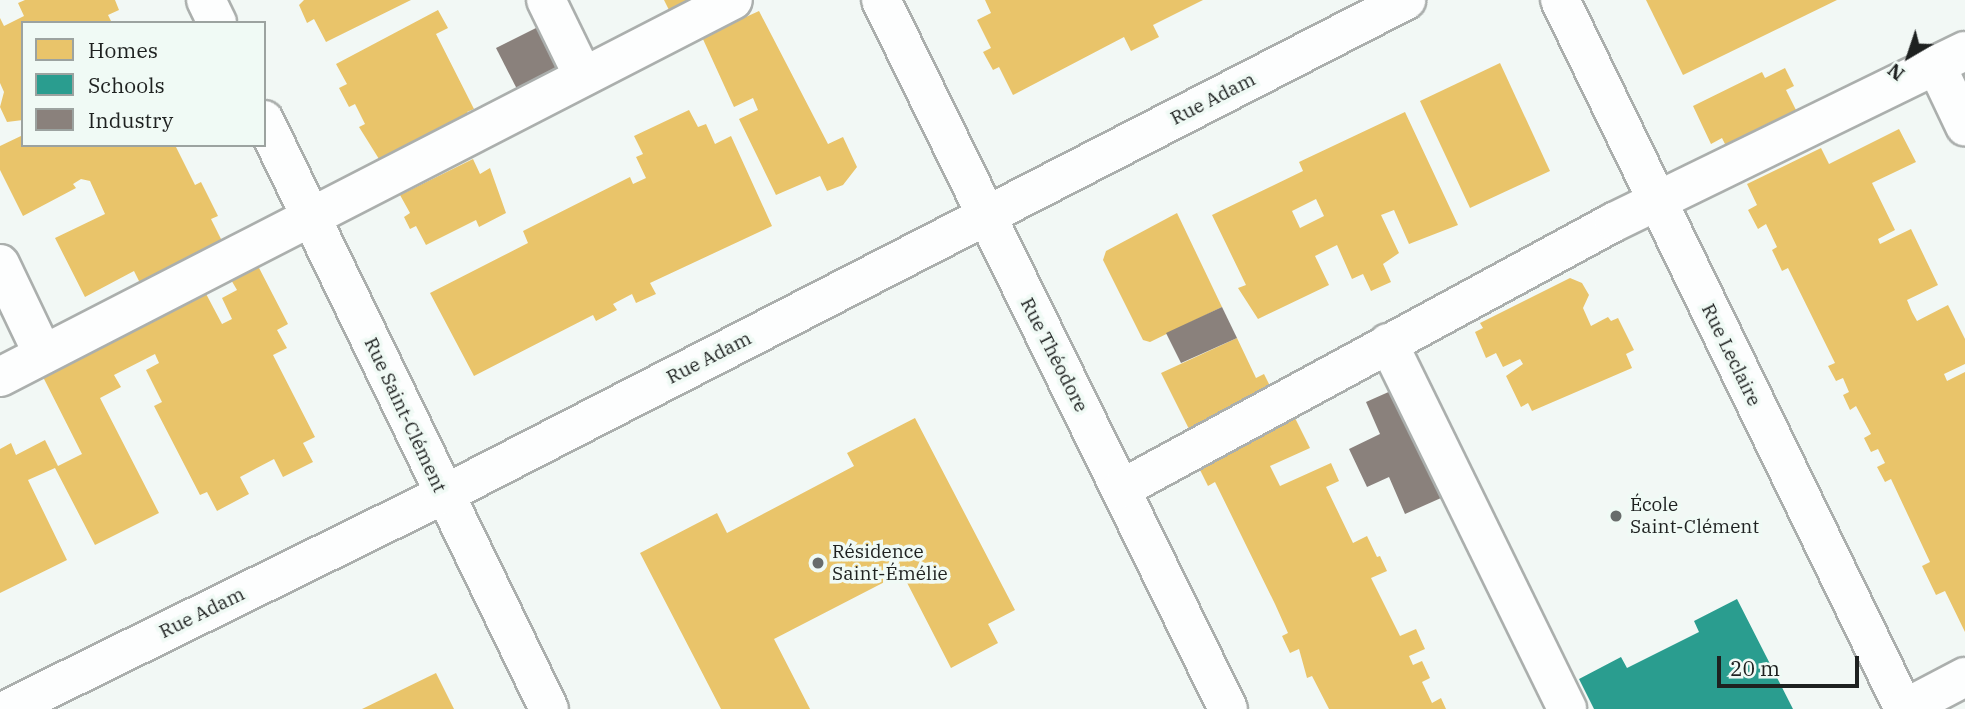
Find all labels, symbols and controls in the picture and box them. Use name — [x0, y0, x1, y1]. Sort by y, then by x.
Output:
legend — [21, 21, 266, 147]
north arrow — [1874, 21, 1944, 91]
text: Homes — [88, 36, 158, 64]
text: N — [1882, 58, 1909, 86]
street label: Rue Adam — [1167, 68, 1259, 130]
text: Schools — [88, 71, 165, 99]
text: Industry — [88, 106, 173, 134]
street label: Rue Théodore — [1015, 294, 1093, 416]
street label: Rue Leclaire — [1696, 300, 1766, 410]
street label: Rue Adam — [663, 327, 755, 389]
street label: Rue Saint-Clément — [359, 334, 451, 496]
place label: École Saint-Clément — [1630, 494, 1759, 538]
marker: École Saint-Clément — [1608, 508, 1624, 524]
place label: Résidence Saint-Émélie — [832, 541, 948, 585]
marker: Résidence Saint-Émélie — [810, 555, 826, 571]
street label: Rue Adam — [156, 583, 248, 643]
scale bar — [1720, 642, 1862, 686]
text: 20 m — [1730, 654, 1780, 682]

